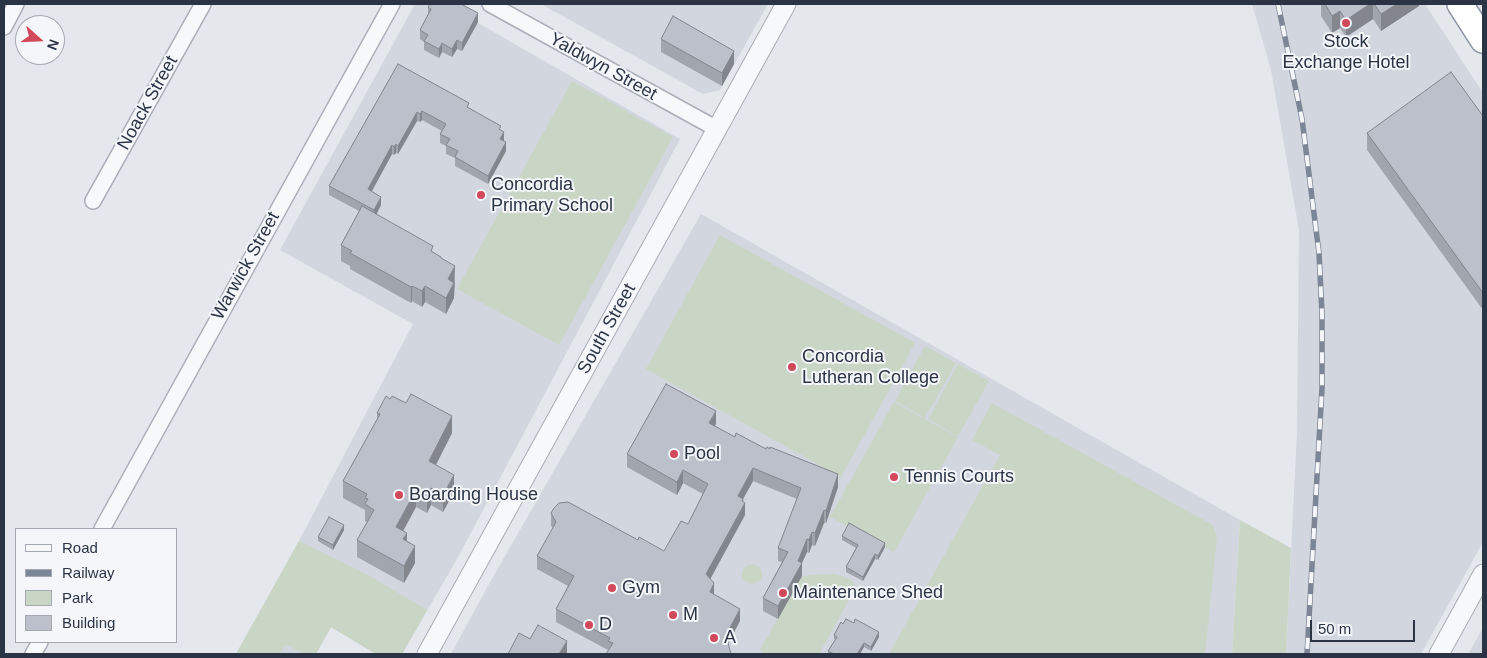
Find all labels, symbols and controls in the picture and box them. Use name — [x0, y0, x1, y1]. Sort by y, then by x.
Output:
north arrow — [15, 15, 65, 65]
marker: Stock Exchange Hotel — [1340, 17, 1352, 29]
street label: Yaldwyn Street — [545, 29, 661, 105]
place label: Stock Exchange Hotel — [1282, 31, 1410, 74]
text: N — [44, 37, 62, 52]
street label: Noack Street — [113, 52, 183, 154]
place label: Concordia Primary School — [491, 174, 613, 216]
marker: Concordia Primary School — [475, 189, 487, 201]
street label: Warwick Street — [207, 208, 285, 324]
street label: South Street — [573, 280, 641, 378]
place label: Concordia Lutheran College — [802, 346, 939, 388]
marker: Concordia Lutheran College — [786, 361, 798, 373]
place label: Pool — [684, 443, 720, 465]
marker: Pool — [668, 448, 680, 460]
place label: Tennis Courts — [904, 466, 1014, 488]
marker: Tennis Courts — [888, 471, 900, 483]
place label: Boarding House — [409, 484, 538, 506]
marker: Boarding House — [393, 489, 405, 501]
legend — [15, 528, 178, 643]
text: Road — [62, 539, 98, 556]
text: Railway — [62, 564, 115, 581]
place label: Gym — [622, 577, 660, 599]
marker: Gym — [606, 582, 618, 594]
place label: Maintenance Shed — [793, 582, 943, 604]
marker: Maintenance Shed — [777, 587, 789, 599]
text: Park — [62, 589, 93, 606]
place label: M — [683, 604, 698, 626]
marker: M — [667, 609, 679, 621]
scale bar — [1312, 610, 1417, 642]
text: Building — [62, 614, 115, 631]
place label: D — [599, 614, 612, 636]
marker: D — [583, 619, 595, 631]
text: 50 m — [1318, 620, 1351, 637]
place label: A — [724, 627, 736, 649]
marker: A — [708, 632, 720, 644]

